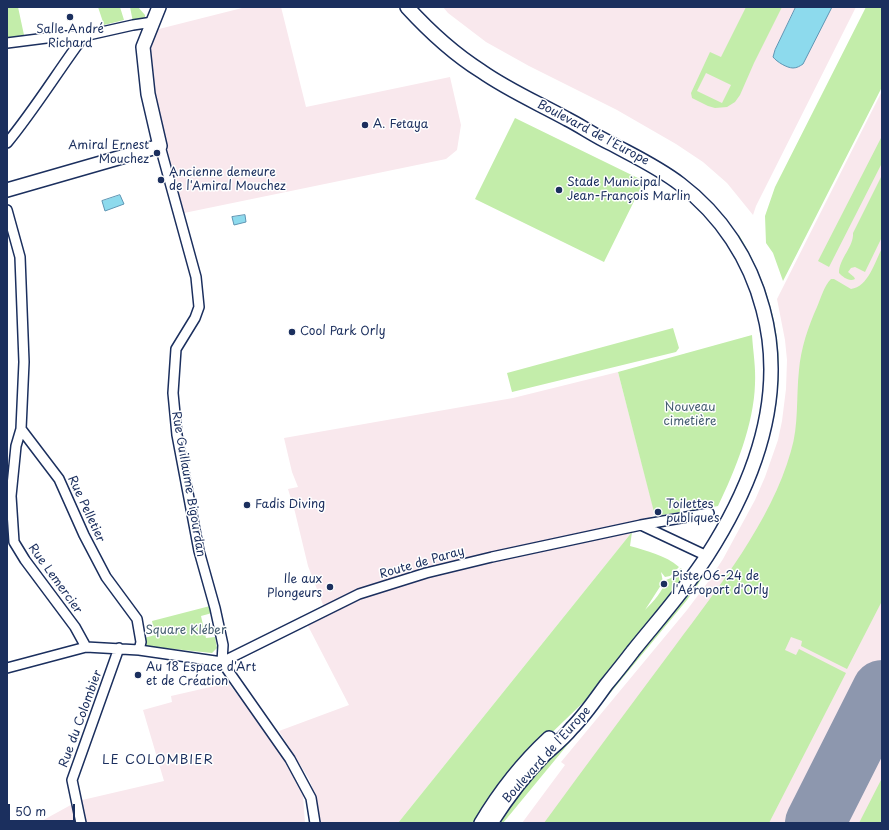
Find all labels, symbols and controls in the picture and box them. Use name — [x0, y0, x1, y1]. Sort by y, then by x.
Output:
marker: Salle André Richard — [65, 12, 75, 22]
place label: Salle André Richard — [36, 23, 104, 51]
street label: Boulevard de l'Europe — [535, 97, 651, 169]
place label: A. Fetaya — [373, 118, 428, 132]
marker: A. Fetaya — [360, 120, 370, 130]
place label: Amiral Ernest Mouchez — [68, 139, 149, 167]
marker: Amiral Ernest Mouchez — [152, 148, 162, 158]
place label: Ancienne demeure de l'Amiral Mouchez — [169, 166, 286, 194]
marker: Ancienne demeure de l'Amiral Mouchez — [156, 175, 166, 185]
place label: Stade Municipal Jean-François Marlin — [567, 176, 691, 204]
marker: Stade Municipal Jean-François Marlin — [554, 185, 564, 195]
place label: Cool Park Orly — [300, 325, 386, 339]
marker: Cool Park Orly — [287, 327, 297, 337]
park label: Nouveau cimetière — [663, 401, 717, 429]
street label: Rue Guillaume Bigourdan — [168, 410, 208, 558]
street label: Rue Pelletier — [64, 473, 108, 545]
place label: Fadis Diving — [255, 498, 325, 512]
place label: Toilettes publiques — [666, 498, 720, 526]
marker: Fadis Diving — [242, 500, 252, 510]
marker: Toilettes publiques — [653, 507, 663, 517]
street label: Rue Lemercier — [25, 541, 85, 617]
street label: Route de Paray — [378, 544, 466, 582]
place label: Piste 06-24 de l'Aéroport d'Orly — [672, 570, 769, 598]
place label: Ile aux Plongeurs — [267, 573, 322, 601]
marker: Piste 06-24 de l'Aéroport d'Orly — [659, 579, 669, 589]
marker: Ile aux Plongeurs — [325, 582, 335, 592]
park label: Square Kléber — [145, 624, 227, 638]
place label: Au 18 Espace d'Art et de Création — [146, 661, 256, 689]
street label: Rue du Colombier — [57, 668, 105, 770]
marker: Au 18 Espace d'Art et de Création — [133, 670, 143, 680]
street label: Boulevard de l'Europe — [500, 704, 594, 806]
district label: LE COLOMBIER — [103, 752, 213, 768]
scale bar — [10, 796, 77, 822]
text: 50 m — [15, 802, 46, 820]

